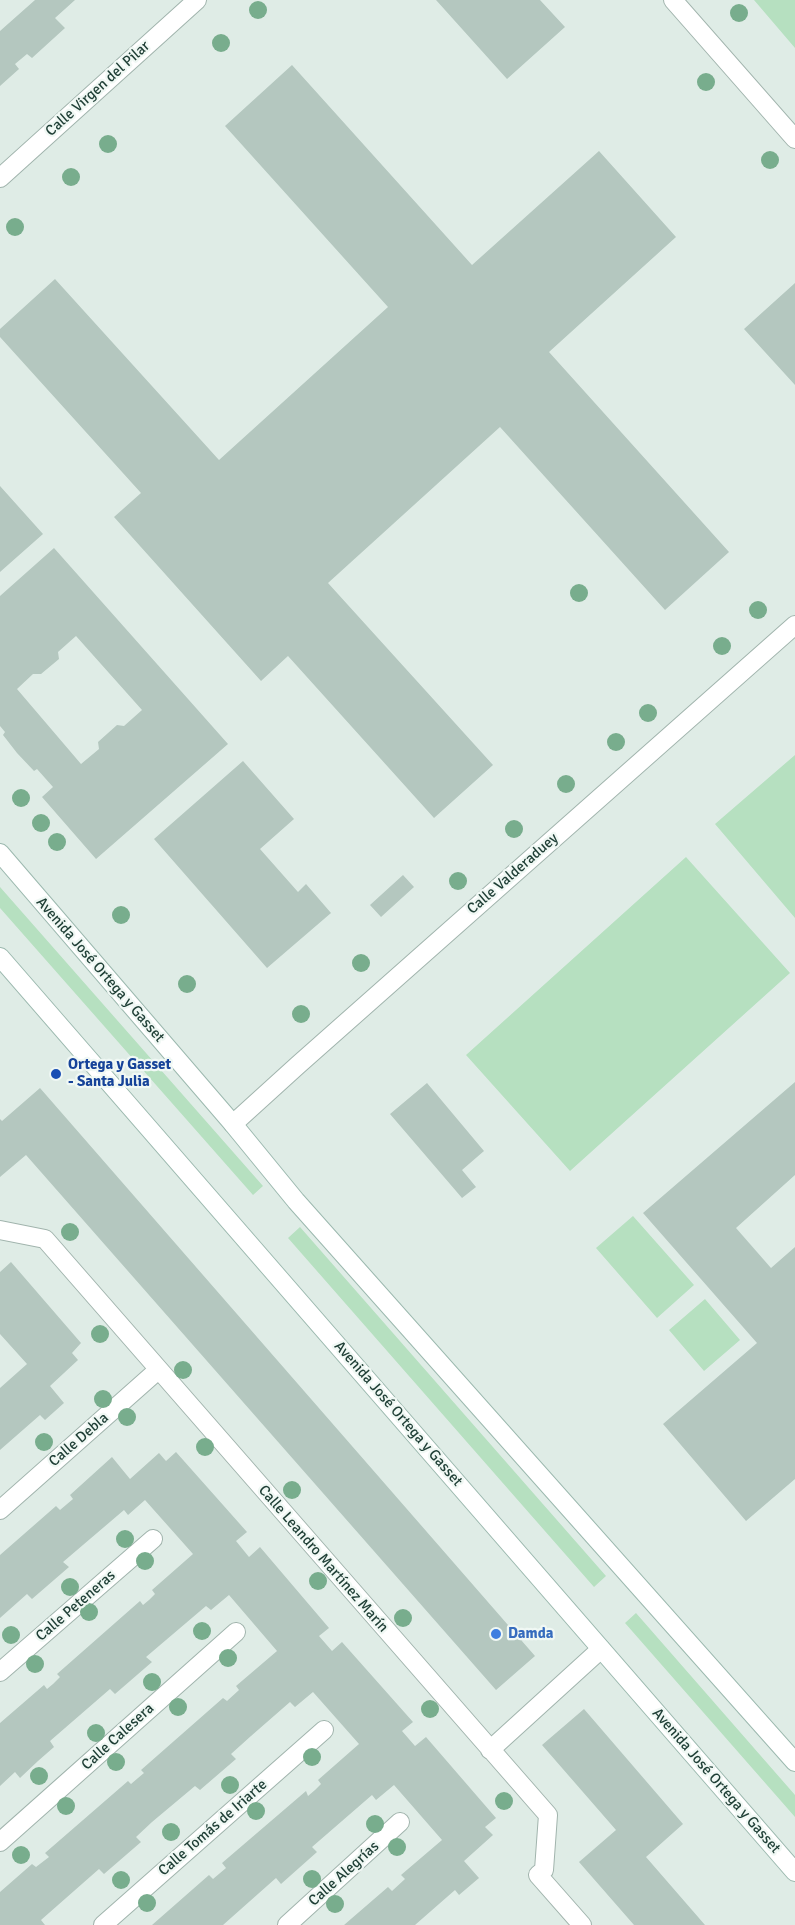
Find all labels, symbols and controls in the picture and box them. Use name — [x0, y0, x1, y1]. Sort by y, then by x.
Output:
street label: Calle Virgen del Pilar — [42, 37, 154, 141]
street label: Calle Valderaduey — [464, 830, 562, 918]
street label: Avenida José Ortega y Gasset — [32, 894, 168, 1046]
place label: Ortega y Gasset - Santa Julia — [68, 1056, 171, 1091]
marker: Ortega y Gasset - Santa Julia — [49, 1067, 63, 1081]
street label: Avenida José Ortega y Gasset — [330, 1338, 466, 1490]
street label: Calle Debla — [46, 1409, 112, 1471]
street label: Calle Leandro Martínez Marín — [254, 1482, 392, 1636]
street label: Calle Peteneras — [33, 1567, 119, 1645]
place label: Damda — [508, 1625, 553, 1643]
marker: Damda — [489, 1627, 503, 1641]
street label: Calle Calesera — [78, 1700, 158, 1774]
street label: Avenida José Ortega y Gasset — [648, 1705, 784, 1857]
street label: Calle Tomás de Iriarte — [155, 1776, 271, 1880]
street label: Calle Alegrías — [305, 1838, 383, 1910]

